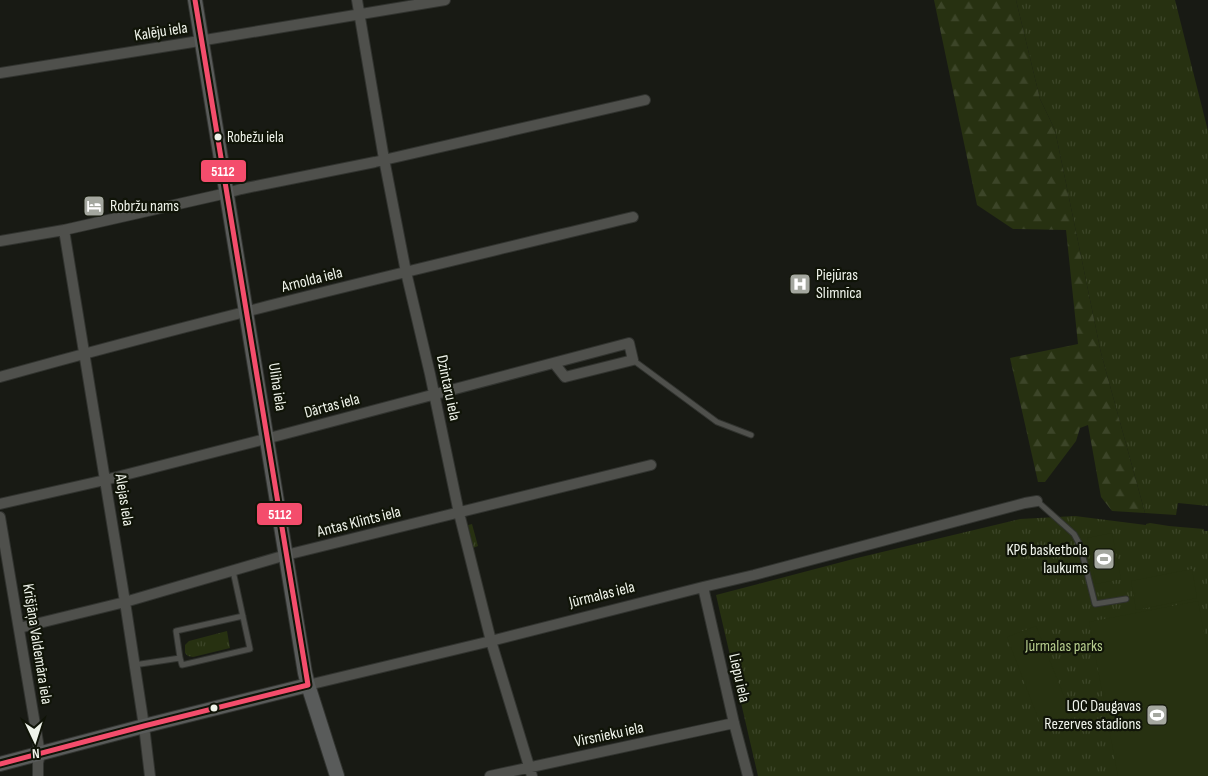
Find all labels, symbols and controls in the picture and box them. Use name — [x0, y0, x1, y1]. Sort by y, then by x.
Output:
street label: Kalēju iela — [133, 18, 189, 46]
place label: Robežu iela — [227, 128, 284, 147]
marker: Robežu iela — [213, 132, 223, 142]
line badge: 5112 — [200, 159, 247, 183]
text: 5112 — [211, 163, 235, 180]
hotel icon: Robržu nams — [82, 194, 106, 218]
place label: Robržu nams — [110, 197, 179, 216]
street label: Arnolda iela — [279, 263, 344, 297]
place label: Piejūras Slimnīca — [816, 266, 862, 303]
hospital icon: Piejūras Slimnīca — [788, 272, 812, 296]
street label: Dzintaru iela — [432, 353, 464, 423]
street label: Uliha iela — [264, 362, 290, 412]
street label: Dārtas iela — [302, 390, 362, 422]
street label: Alejas iela — [110, 472, 137, 527]
line badge: 5112 — [256, 502, 303, 526]
street label: Antas Klints iela — [314, 502, 403, 542]
text: 5112 — [268, 506, 292, 523]
place label: KP6 basketbola laukums — [1006, 541, 1088, 578]
sports icon: KP6 basketbola laukums — [1092, 547, 1116, 571]
street label: Jūrmalas iela — [566, 578, 637, 613]
street label: Krišjāņa Valdemāra iela — [18, 582, 56, 706]
park label: Jūrmalas parks — [1024, 637, 1103, 656]
street label: Liepu iela — [724, 652, 754, 704]
place label: LOC Daugavas Rezerves stadions — [1044, 697, 1141, 734]
unlabelled marker — [209, 703, 219, 713]
sports icon: LOC Daugavas Rezerves stadions — [1145, 703, 1169, 727]
north arrow — [10, 716, 60, 766]
street label: Virsnieku iela — [573, 718, 645, 752]
text: N — [32, 745, 40, 762]

